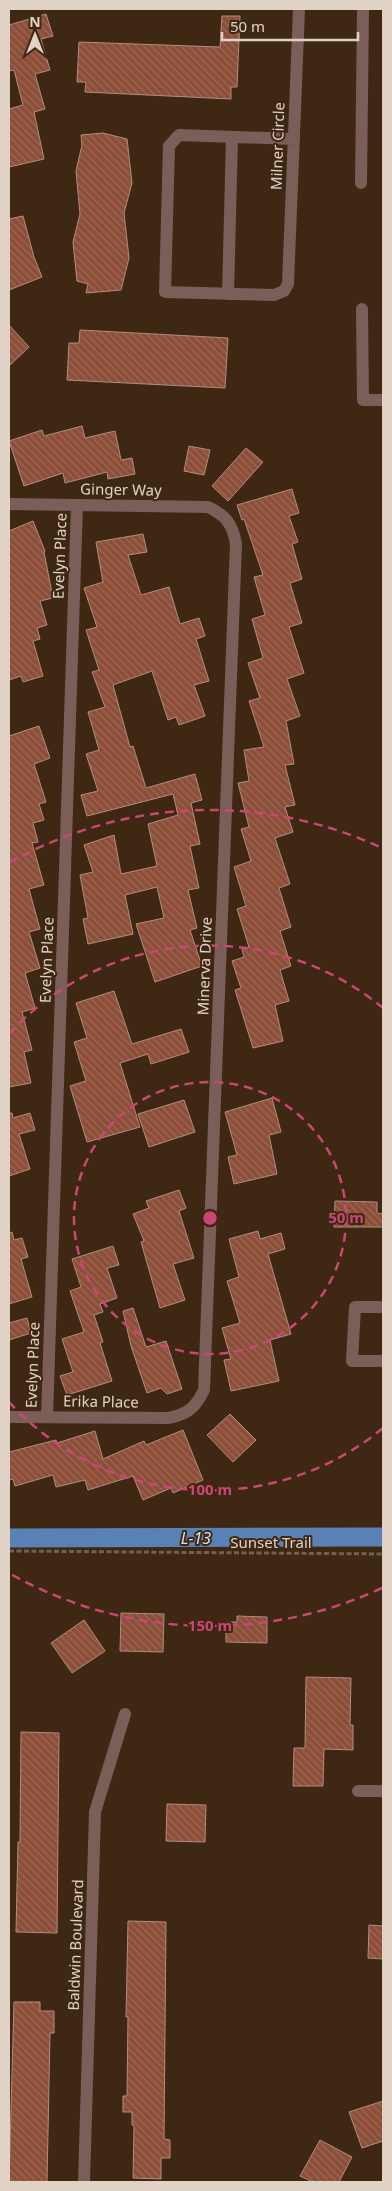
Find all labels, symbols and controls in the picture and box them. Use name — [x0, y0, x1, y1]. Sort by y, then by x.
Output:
north arrow — [10, 10, 60, 60]
scale bar — [222, 10, 358, 42]
text: N — [29, 12, 41, 31]
text: 50 m — [230, 16, 265, 36]
street label: Milner Circle — [265, 102, 289, 190]
street label: Ginger Way — [80, 478, 162, 500]
street label: Evelyn Place — [48, 513, 70, 599]
street label: Minerva Drive — [192, 916, 216, 1016]
street label: Evelyn Place — [35, 917, 57, 1003]
text: 50 m — [328, 1207, 364, 1227]
centre of rings — [201, 1209, 219, 1227]
street label: Evelyn Place — [21, 1322, 43, 1408]
street label: Erika Place — [63, 1390, 139, 1412]
text: 100 m — [188, 1479, 232, 1499]
water label: L-13 — [181, 1527, 211, 1549]
street label: Sunset Trail — [230, 1532, 312, 1552]
text: 150 m — [188, 1615, 232, 1635]
street label: Baldwin Boulevard — [63, 1879, 87, 2011]

